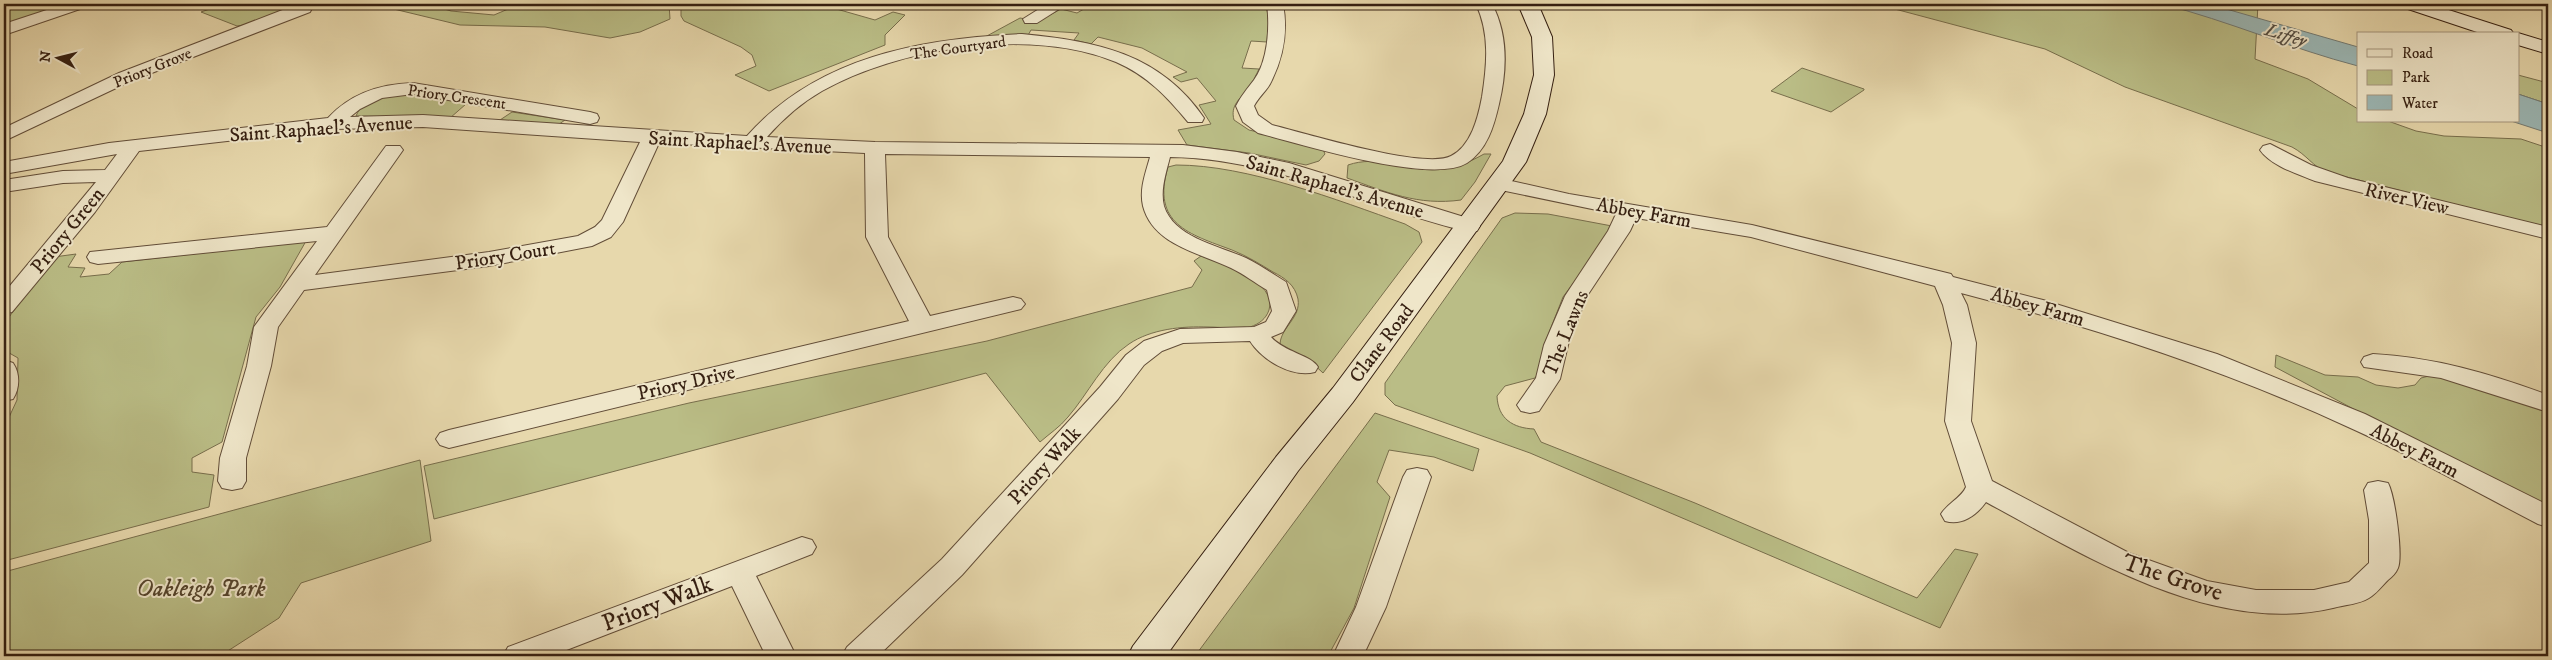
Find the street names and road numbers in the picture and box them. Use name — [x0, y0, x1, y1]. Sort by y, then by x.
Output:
street label: The Courtyard — [909, 31, 1007, 65]
street label: Priory Grove — [110, 43, 195, 93]
street label: Priory Crescent — [406, 80, 508, 114]
street label: Saint Raphael's Avenue — [229, 111, 414, 148]
street label: Saint Raphael's Avenue — [648, 126, 832, 161]
street label: Saint Raphael's Avenue — [1243, 150, 1426, 225]
street label: River View — [2362, 178, 2452, 221]
street label: Priory Green — [26, 182, 111, 279]
street label: Abbey Farm — [1594, 193, 1693, 234]
street label: Priory Court — [453, 236, 557, 277]
street label: Abbey Farm — [1988, 282, 2087, 333]
street label: The Lawns — [1538, 286, 1595, 380]
street label: Clane Road — [1344, 300, 1420, 388]
street label: Priory Drive — [635, 360, 738, 407]
street label: Abbey Farm — [2366, 418, 2463, 484]
street label: Priory Walk — [1003, 422, 1087, 510]
street label: The Grove — [2119, 548, 2227, 608]
street label: Priory Walk — [598, 569, 717, 639]

